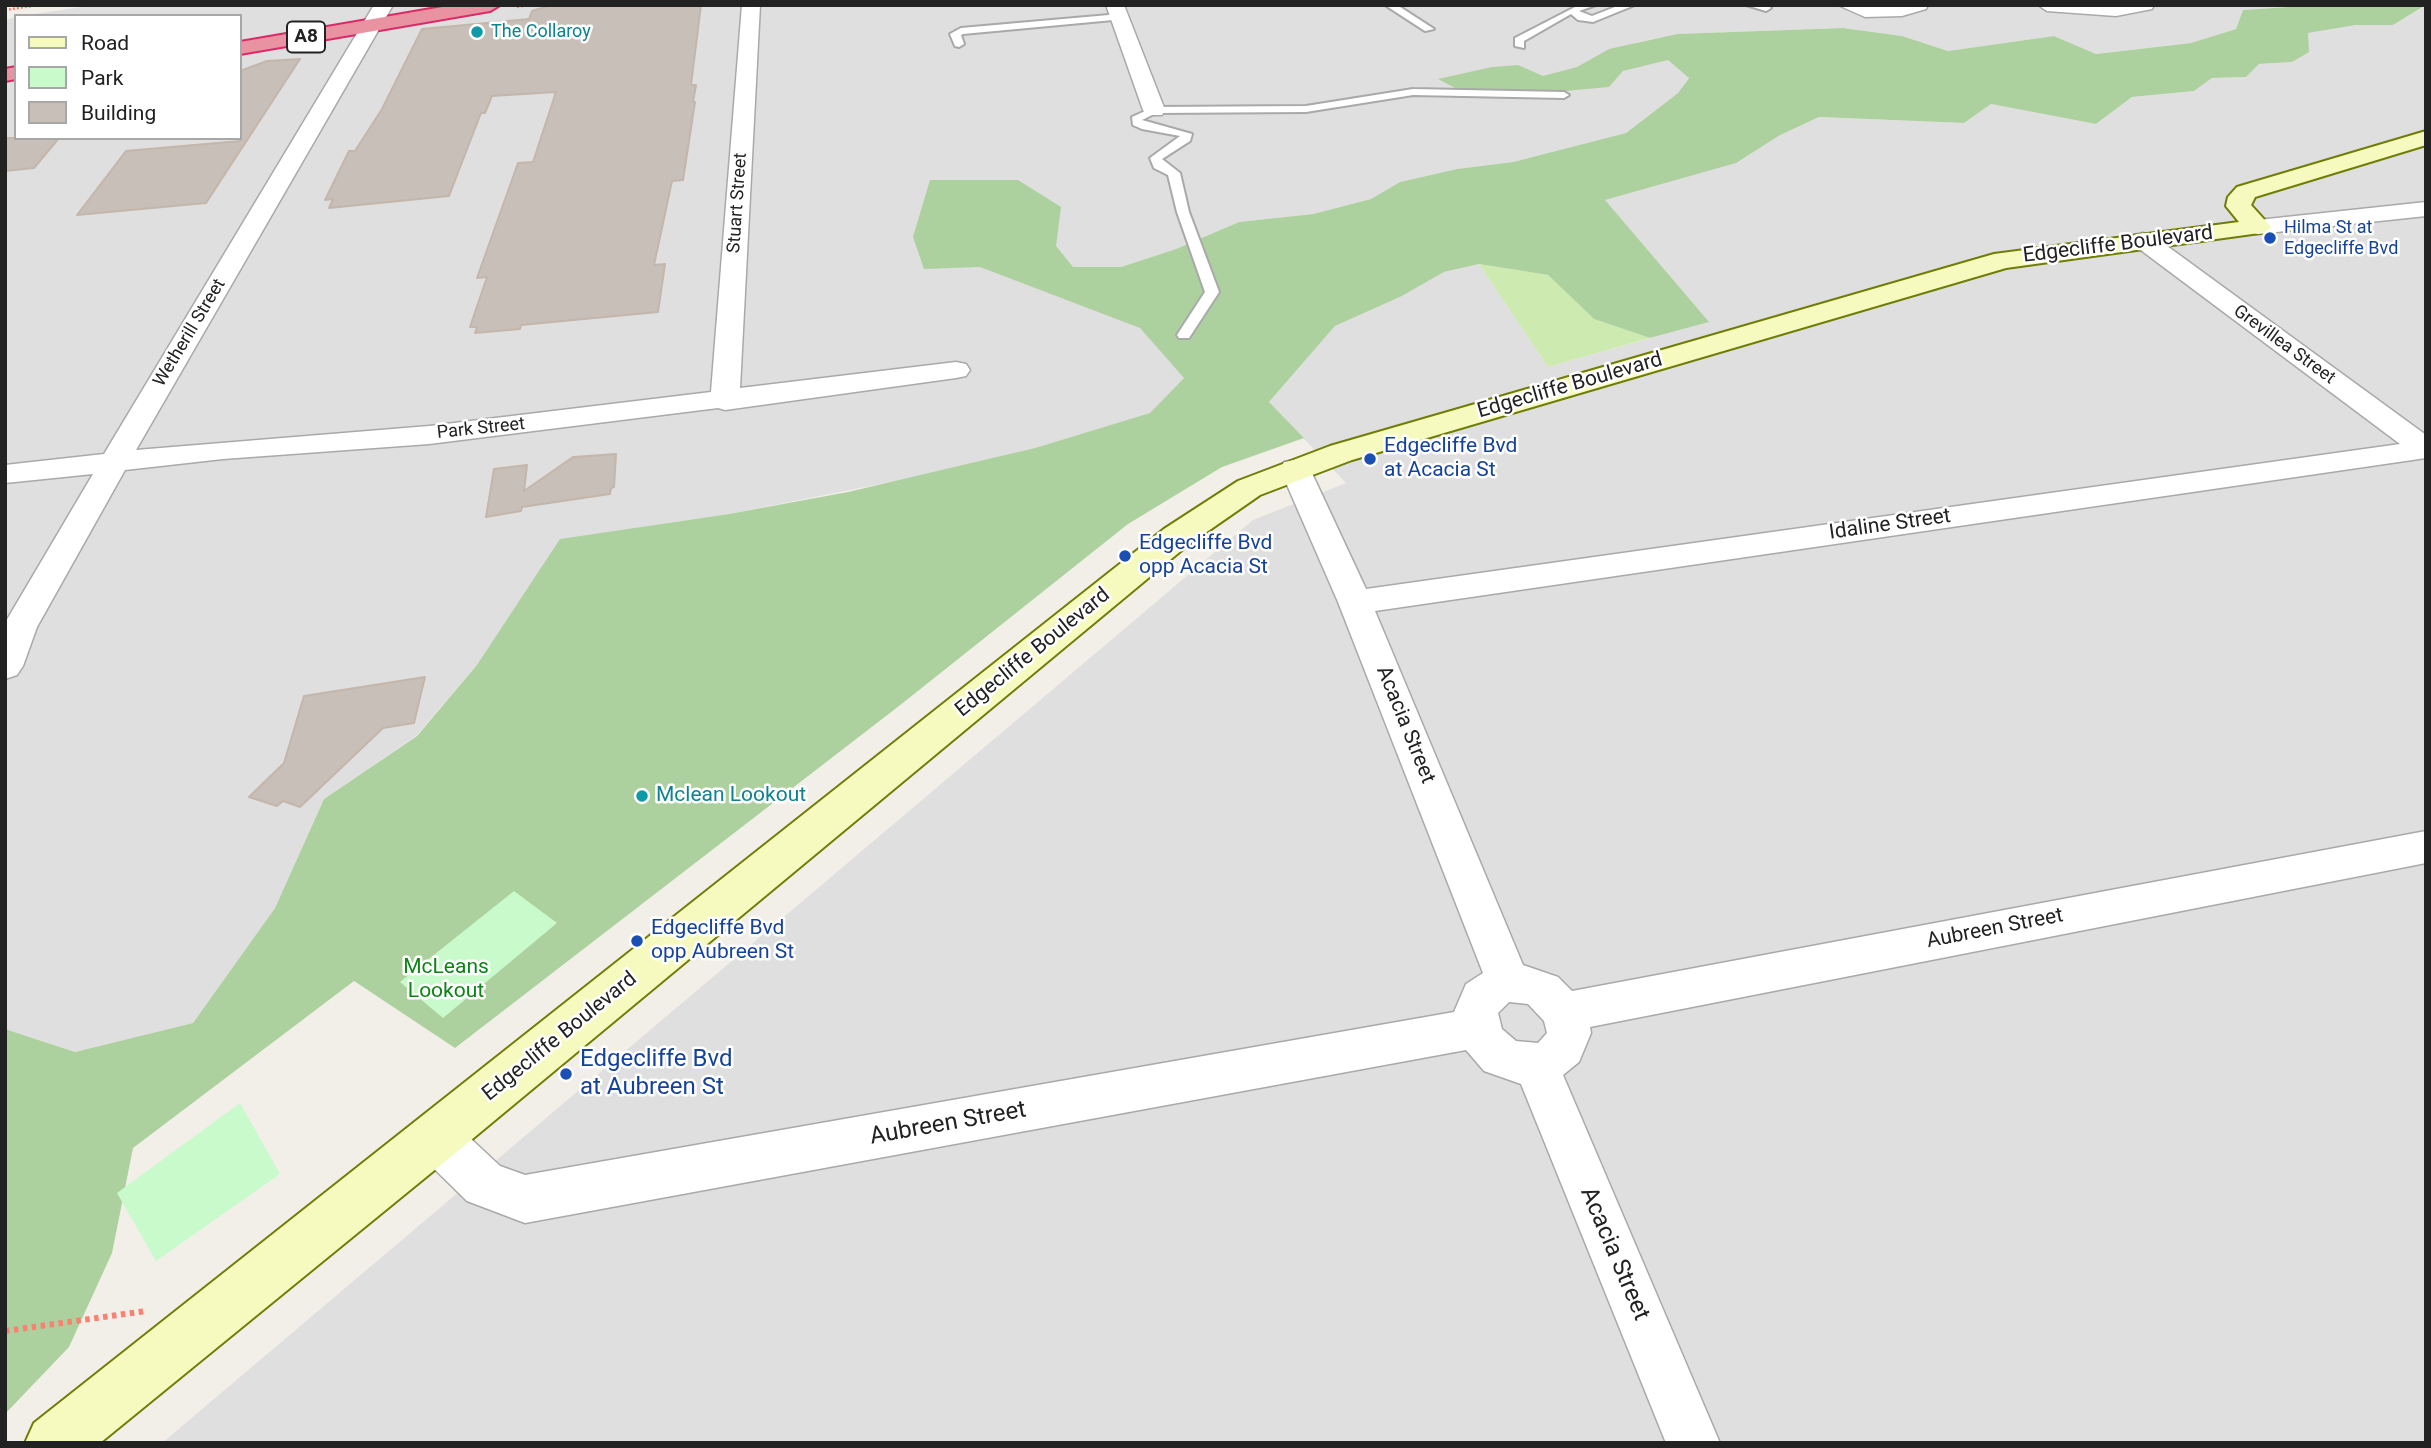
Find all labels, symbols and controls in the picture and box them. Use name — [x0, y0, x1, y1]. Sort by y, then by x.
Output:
legend — [14, 14, 242, 140]
place label: The Collaroy — [491, 21, 591, 43]
road number: A8 — [287, 22, 325, 52]
marker: The Collaroy — [469, 24, 485, 40]
text: Road — [81, 31, 129, 55]
text: Park — [81, 66, 123, 90]
text: Building — [81, 101, 156, 125]
street label: Stuart Street — [724, 152, 752, 254]
place label: Hilma St at Edgecliffe Bvd — [2284, 217, 2398, 260]
street label: Edgecliffe Boulevard — [2021, 221, 2215, 269]
marker: Hilma St at Edgecliffe Bvd — [2262, 230, 2278, 246]
street label: Wetherill Street — [149, 275, 231, 391]
street label: Grevillea Street — [2229, 301, 2339, 389]
street label: Edgecliffe Boulevard — [1475, 348, 1665, 424]
street label: Park Street — [436, 414, 526, 444]
place label: Edgecliffe Bvd at Acacia St — [1384, 434, 1517, 484]
marker: Edgecliffe Bvd at Acacia St — [1362, 451, 1378, 467]
street label: Idaline Street — [1828, 504, 1952, 546]
place label: Edgecliffe Bvd opp Acacia St — [1139, 531, 1272, 581]
marker: Edgecliffe Bvd opp Acacia St — [1117, 548, 1133, 564]
street label: Edgecliffe Boulevard — [951, 583, 1115, 723]
street label: Acacia Street — [1370, 663, 1440, 787]
place label: Mclean Lookout — [656, 783, 806, 809]
marker: Mclean Lookout — [634, 788, 650, 804]
street label: Aubreen Street — [1925, 903, 2065, 955]
place label: Edgecliffe Bvd opp Aubreen St — [651, 916, 794, 966]
marker: Edgecliffe Bvd opp Aubreen St — [629, 933, 645, 949]
park label: McLeans Lookout — [403, 955, 489, 1005]
street label: Edgecliffe Boulevard — [478, 967, 642, 1107]
place label: Edgecliffe Bvd at Aubreen St — [580, 1046, 732, 1102]
marker: Edgecliffe Bvd at Aubreen St — [558, 1066, 574, 1082]
street label: Aubreen Street — [868, 1096, 1028, 1152]
street label: Acacia Street — [1573, 1183, 1655, 1325]

